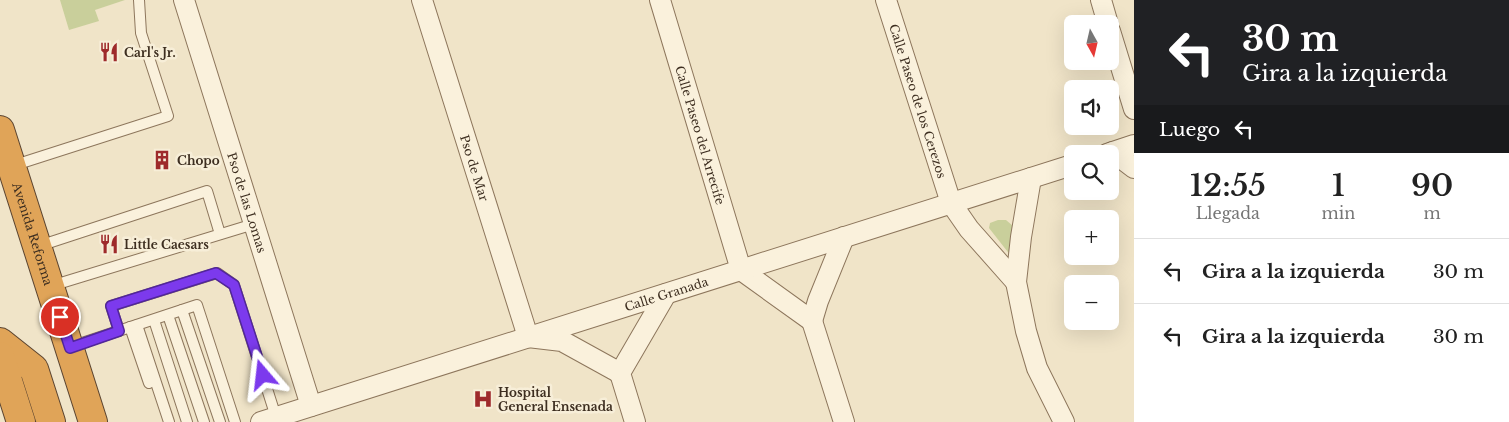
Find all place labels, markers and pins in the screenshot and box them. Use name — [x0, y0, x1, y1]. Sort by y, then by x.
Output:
restaurant icon: Carl's Jr. — [98, 41, 120, 63]
place label: Carl's Jr. — [124, 45, 176, 60]
building icon: Chopo — [151, 149, 173, 171]
place label: Chopo — [177, 153, 220, 168]
restaurant icon: Little Caesars — [98, 233, 120, 255]
place label: Little Caesars — [124, 237, 209, 252]
pin — [39, 296, 81, 338]
place label: Hospital General Ensenada — [498, 385, 613, 414]
hospital icon: Hospital General Ensenada — [472, 388, 494, 410]

